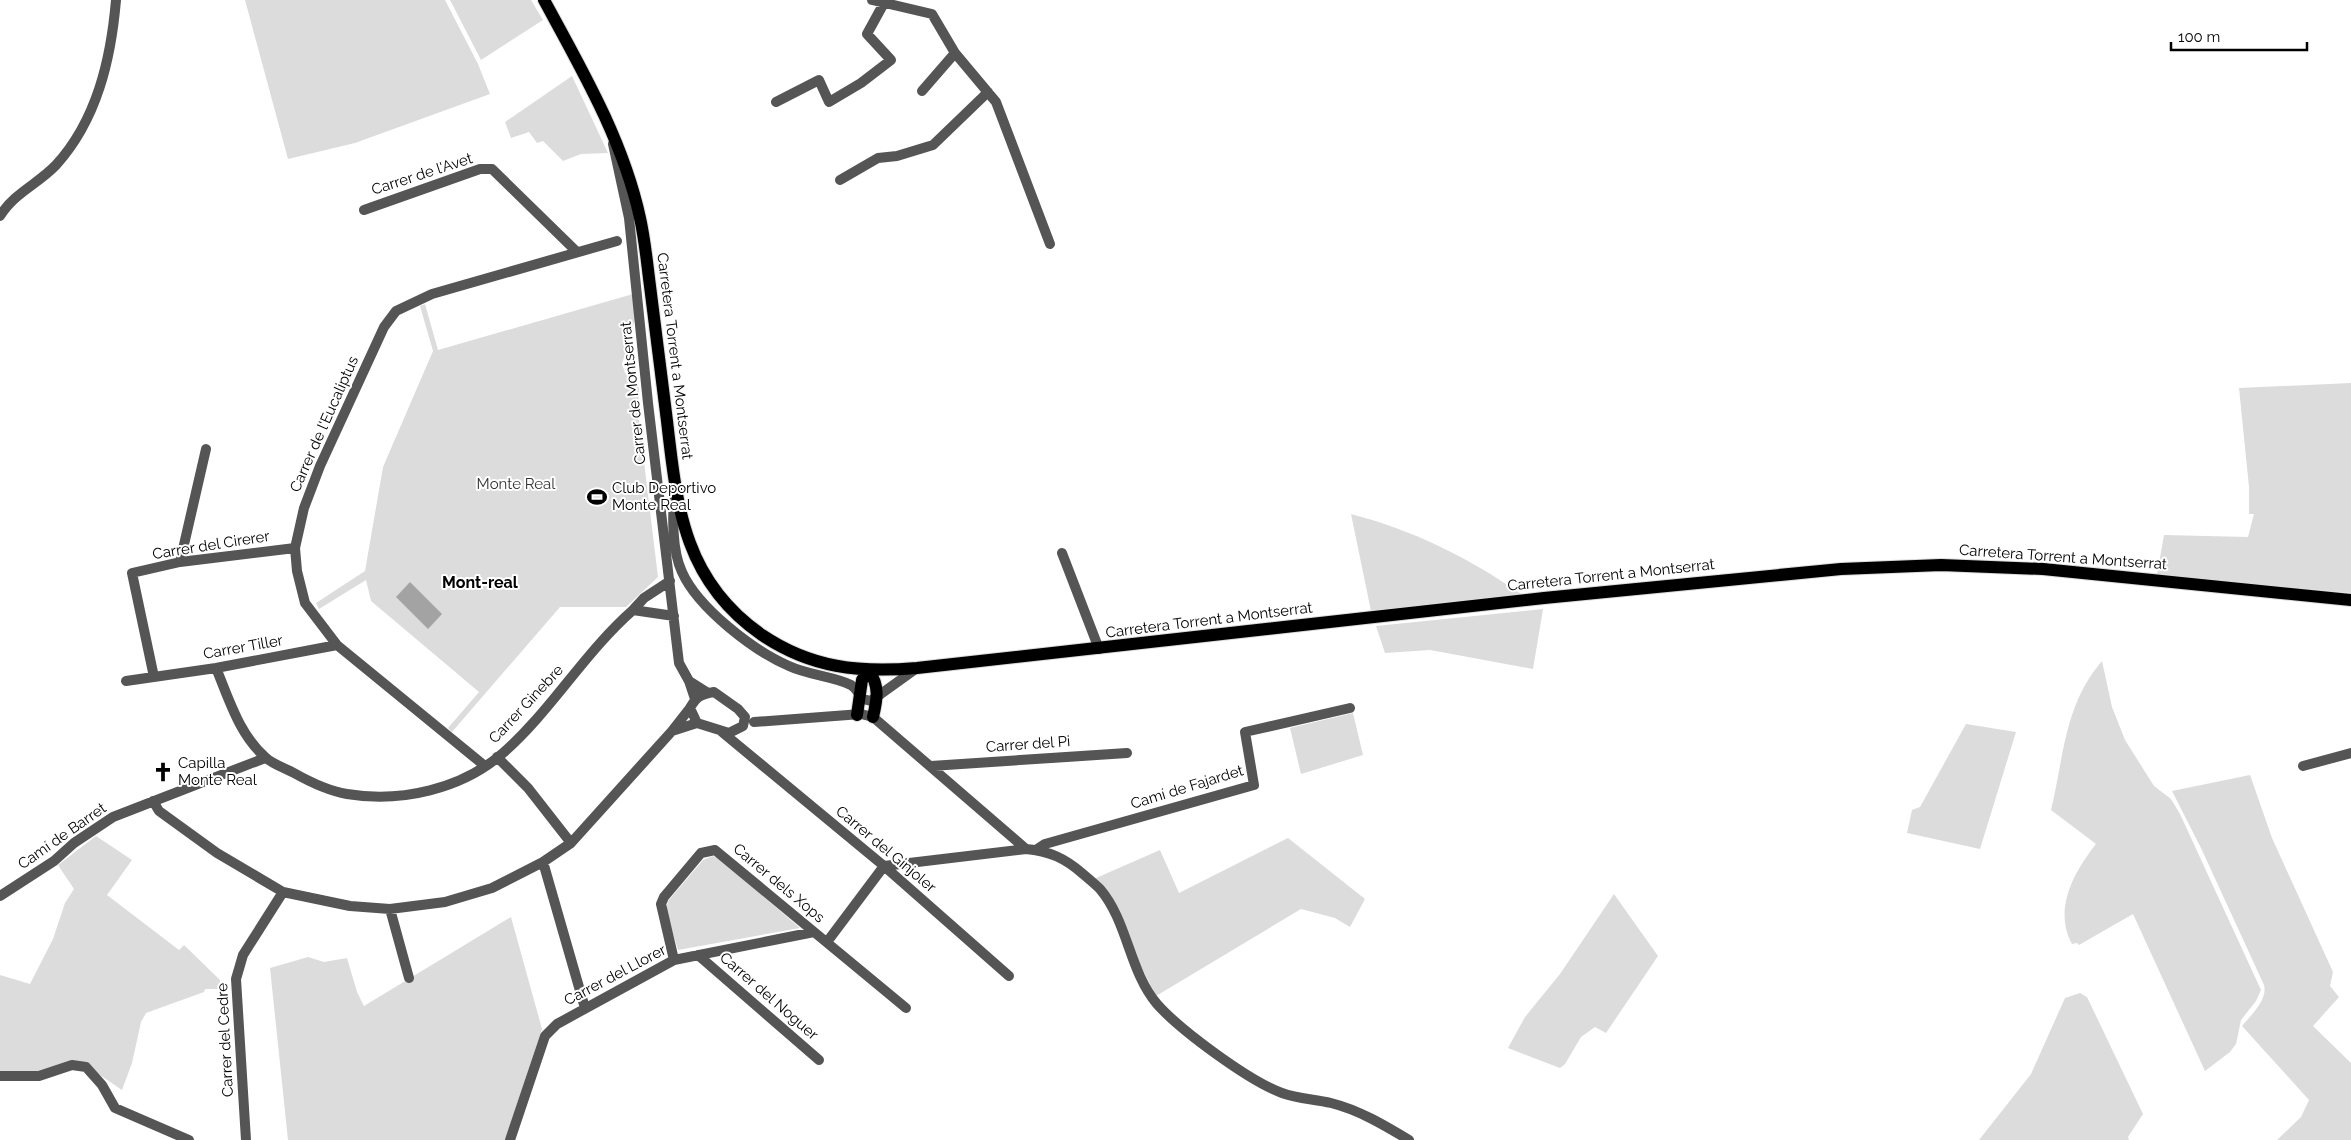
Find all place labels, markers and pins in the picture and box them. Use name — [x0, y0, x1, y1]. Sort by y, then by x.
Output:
place label: Club Deportivo Monte Real — [612, 479, 716, 514]
sports icon: Club Deportivo Monte Real — [586, 486, 608, 508]
place label: Capilla Monte Real — [178, 754, 258, 789]
church icon: Capilla Monte Real — [152, 761, 174, 783]

